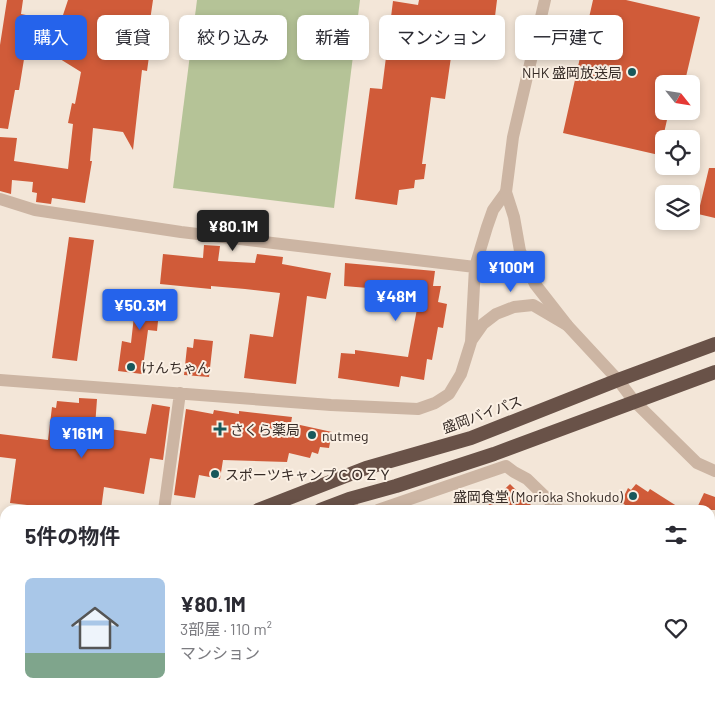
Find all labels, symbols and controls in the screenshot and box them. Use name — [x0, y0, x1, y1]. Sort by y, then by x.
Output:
chip: 購入 — [15, 15, 87, 60]
chip: 賃貸 — [97, 15, 169, 60]
chip: 絞り込み — [179, 15, 287, 60]
chip: 新着 — [297, 15, 369, 60]
chip: マンション — [379, 15, 505, 60]
chip: 一戸建て — [515, 15, 623, 60]
place label: NHK 盛岡放送局 — [522, 64, 622, 81]
marker: NHK 盛岡放送局 — [626, 66, 638, 78]
north arrow — [655, 75, 700, 120]
map controls — [655, 75, 700, 230]
button: locate — [655, 130, 700, 175]
button: layers — [655, 185, 700, 230]
pin: ¥80.1M — [192, 210, 274, 252]
text: ¥80.1M — [208, 216, 258, 235]
pin: ¥100M — [476, 250, 546, 293]
text: ¥100M — [488, 257, 534, 276]
pin: ¥48M — [366, 280, 426, 322]
text: ¥48M — [376, 286, 416, 305]
pin: ¥50.3M — [99, 288, 181, 331]
text: ¥50.3M — [113, 295, 167, 314]
place label: けんちゃん — [141, 359, 211, 376]
marker: けんちゃん — [125, 361, 137, 373]
street label: 盛岡バイパス — [440, 392, 524, 436]
pin: ¥161M — [47, 416, 117, 459]
place label: さくら薬局 — [230, 421, 300, 438]
text: ¥161M — [61, 423, 103, 442]
marker: さくら薬局 — [214, 423, 226, 435]
place label: nutmeg — [322, 427, 369, 444]
marker: nutmeg — [306, 429, 318, 441]
place label: スポーツキャンプＣＯＺＹ — [225, 466, 392, 483]
marker: スポーツキャンプＣＯＺＹ — [209, 468, 221, 480]
place label: 盛岡食堂 (Morioka Shokudo) — [453, 488, 623, 505]
marker: 盛岡食堂 (Morioka Shokudo) — [627, 490, 639, 502]
icon: filters — [662, 521, 690, 549]
text: 5件の物件 — [25, 523, 120, 548]
text: ¥80.1M — [180, 591, 246, 616]
icon: home — [65, 598, 125, 658]
icon: heart — [662, 614, 690, 642]
text: 3部屋 · 110 m² — [180, 619, 272, 638]
text: マンション — [180, 643, 260, 662]

